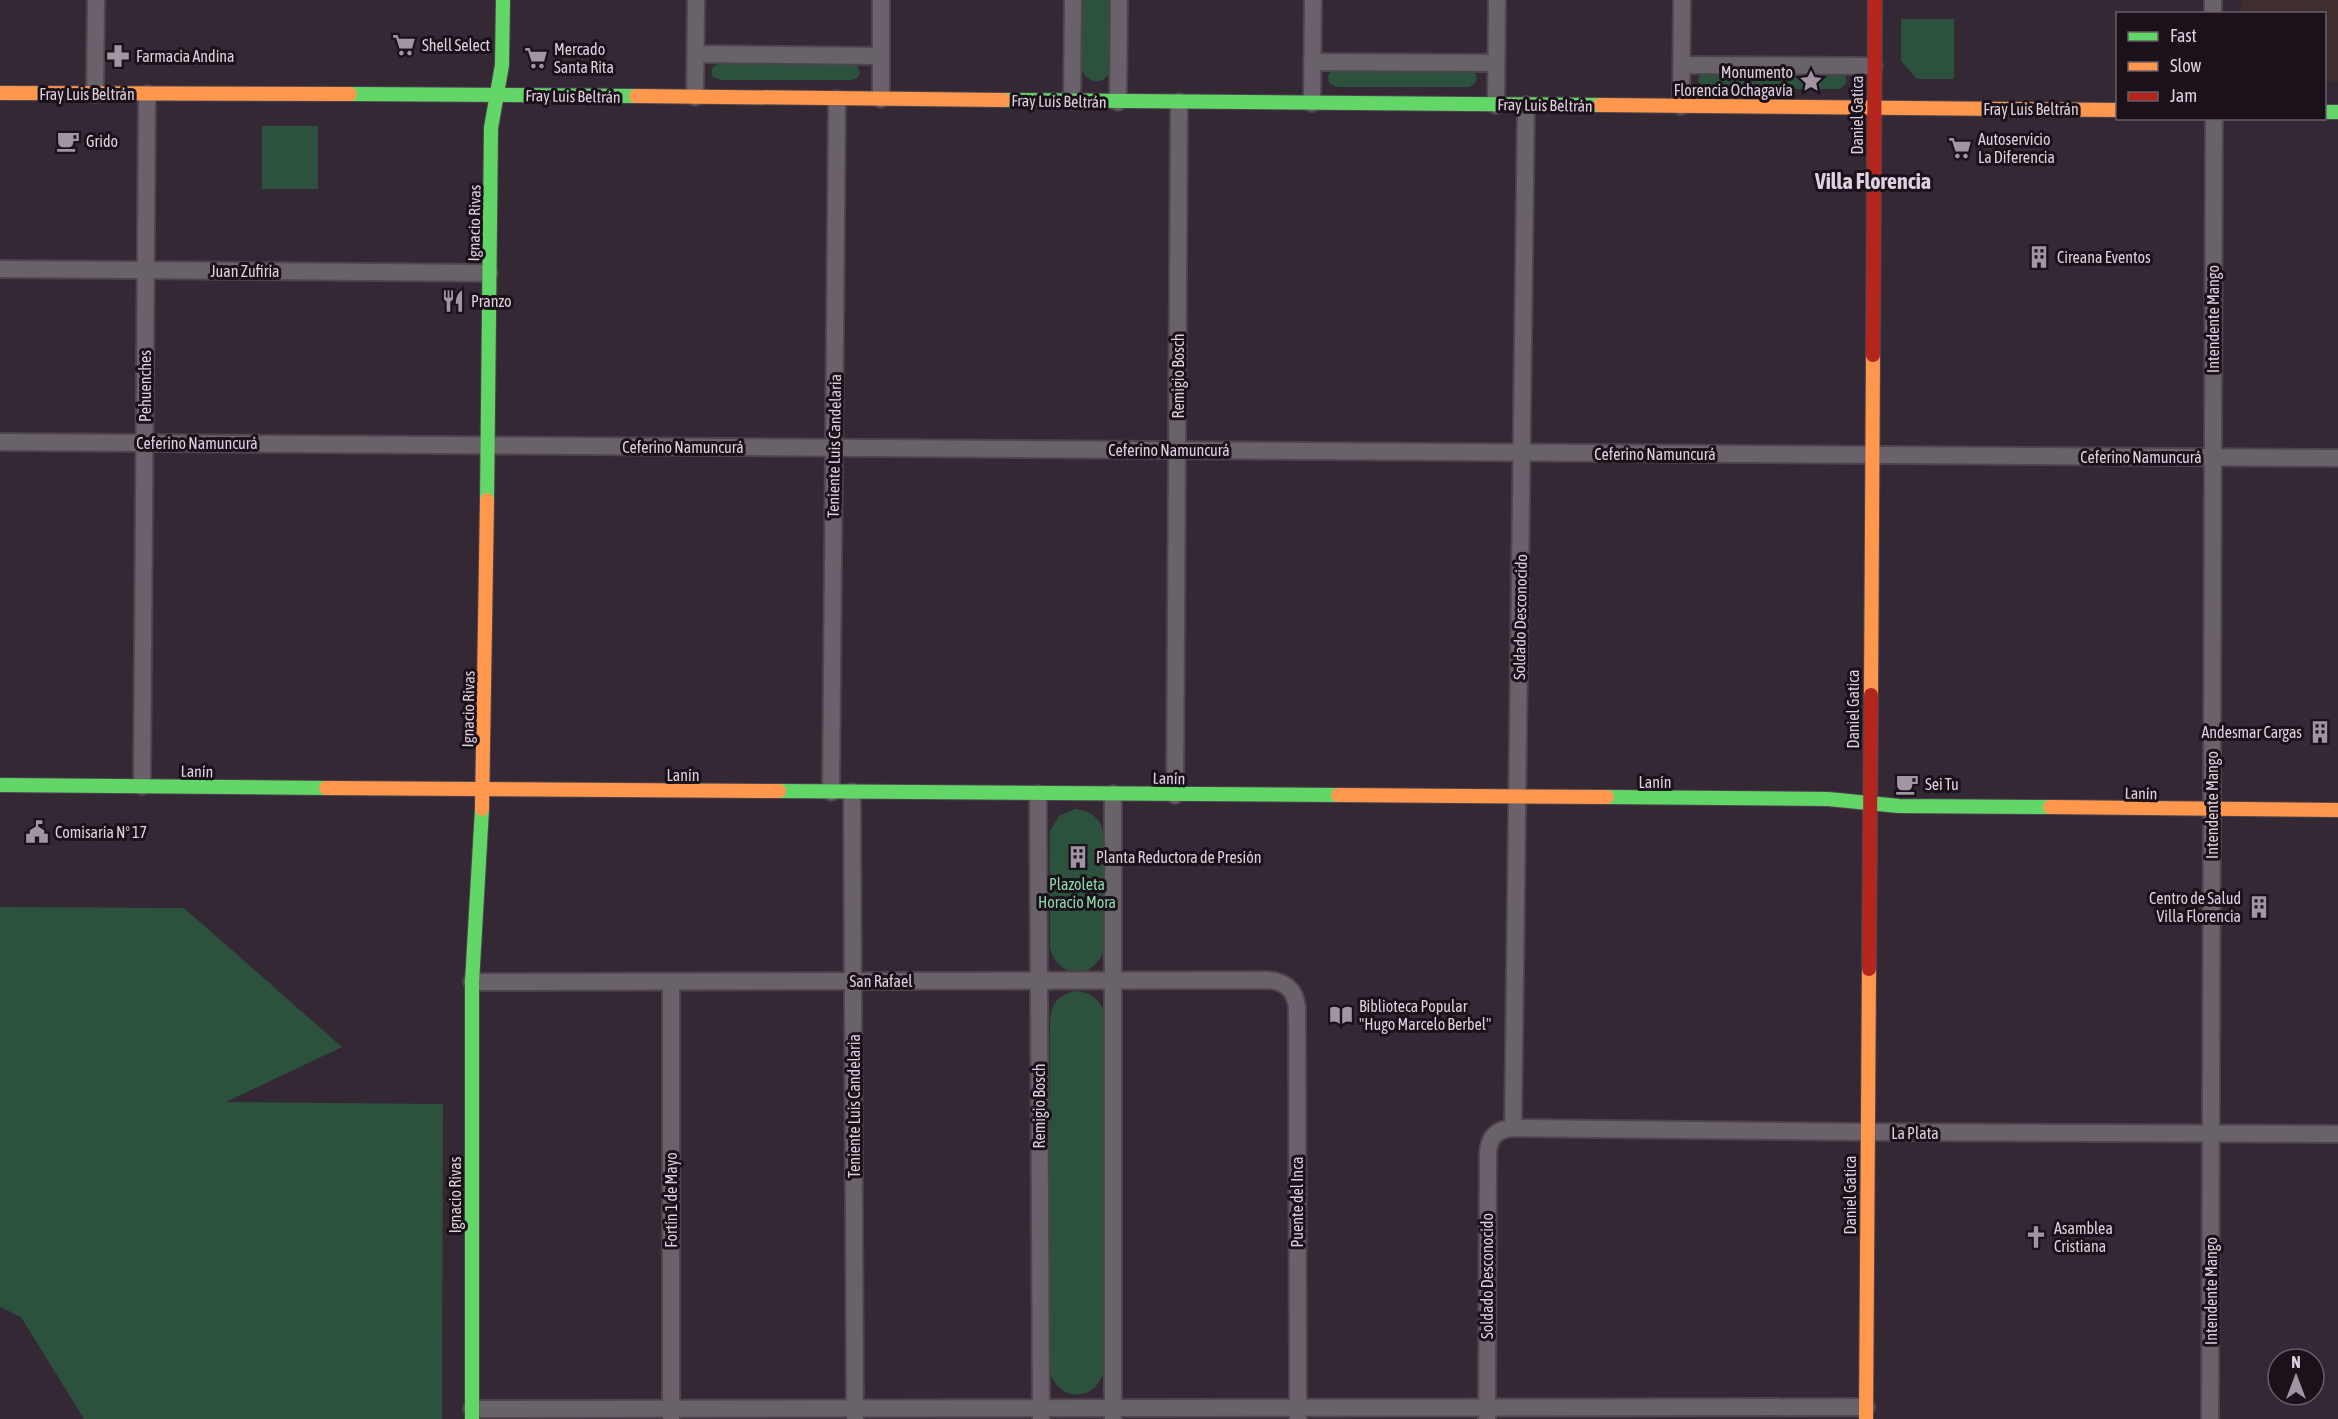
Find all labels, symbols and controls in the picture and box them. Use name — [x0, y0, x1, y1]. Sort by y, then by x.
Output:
legend — [2116, 12, 2326, 120]
text: Fast — [2170, 25, 2197, 46]
supermarket icon: Shell Select — [391, 32, 417, 58]
place label: Shell Select — [422, 36, 491, 54]
place label: Mercado Santa Rita — [554, 40, 614, 76]
pharmacy icon: Farmacia Andina — [105, 43, 131, 69]
supermarket icon: Mercado Santa Rita — [523, 45, 549, 71]
place label: Farmacia Andina — [136, 47, 235, 65]
text: Slow — [2170, 55, 2201, 76]
place label: Monumento Florencia Ochagavía — [1674, 63, 1793, 100]
place icon: Monumento Florencia Ochagavía — [1798, 68, 1824, 94]
street label: Daniel Gatica — [1848, 75, 1866, 155]
street label: Fray Luis Beltrán — [39, 85, 135, 104]
text: Jam — [2170, 85, 2197, 106]
street label: Fray Luis Beltrán — [525, 86, 621, 107]
street label: Fray Luis Beltrán — [1011, 91, 1107, 112]
street label: Fray Luis Beltrán — [1497, 95, 1593, 116]
street label: Fray Luis Beltrán — [1983, 100, 2079, 119]
cafe icon: Grido — [55, 128, 81, 154]
place label: Autoservicio La Diferencia — [1978, 130, 2055, 166]
place label: Grido — [86, 132, 118, 150]
supermarket icon: Autoservicio La Diferencia — [1947, 135, 1973, 161]
district label: Villa Florencia — [1814, 168, 1931, 194]
street label: Ignacio Rivas — [464, 184, 485, 262]
building icon: Cireana Eventos — [2026, 244, 2052, 270]
place label: Cireana Eventos — [2057, 248, 2151, 266]
street label: Juan Zufiría — [210, 262, 280, 280]
street label: Intendente Mango — [2204, 265, 2223, 373]
restaurant icon: Pranzo — [440, 288, 466, 314]
place label: Pranzo — [471, 292, 512, 310]
street label: Remigio Bosch — [1169, 333, 1188, 419]
street label: Pehuenches — [136, 350, 154, 422]
street label: Teniente Luis Candelaria — [824, 374, 844, 518]
street label: Ceferino Namuncurá — [136, 434, 258, 452]
street label: Ceferino Namuncurá — [622, 438, 744, 456]
street label: Ceferino Namuncurá — [1108, 441, 1230, 459]
street label: Ceferino Namuncurá — [1594, 445, 1716, 463]
street label: Ceferino Namuncurá — [2080, 448, 2202, 466]
street label: Soldado Desconocido — [1510, 554, 1530, 680]
street label: Daniel Gatica — [1844, 669, 1862, 749]
street label: Ignacio Rivas — [458, 670, 479, 748]
building icon: Andesmar Cargas — [2307, 719, 2333, 745]
place label: Andesmar Cargas — [2202, 723, 2302, 742]
street label: Intendente Mango — [2203, 751, 2222, 859]
street label: Lanín — [180, 762, 214, 780]
street label: Lanín — [667, 766, 699, 784]
street label: Lanín — [1152, 769, 1186, 787]
cafe icon: Sei Tu — [1894, 771, 1920, 797]
street label: Lanín — [1639, 773, 1671, 791]
place label: Sei Tu — [1925, 775, 1959, 793]
street label: Lanín — [2124, 784, 2158, 802]
public building icon: Comisaría N° 17 — [24, 819, 50, 845]
place label: Comisaría N° 17 — [55, 823, 147, 841]
building icon: Planta Reductora de Presión — [1065, 844, 1091, 870]
place label: Planta Reductora de Presión — [1096, 848, 1261, 866]
park label: Plazoleta Horacio Mora — [1038, 875, 1116, 911]
place label: Centro de Salud Villa Florencia — [2149, 889, 2241, 925]
building icon: Centro de Salud Villa Florencia — [2246, 894, 2272, 920]
street label: San Rafael — [850, 972, 913, 990]
place label: Biblioteca Popular "Hugo Marcelo Berbel" — [1359, 997, 1491, 1034]
library icon: Biblioteca Popular "Hugo Marcelo Berbel" — [1328, 1002, 1354, 1028]
street label: Teniente Luis Candelaria — [845, 1034, 863, 1178]
street label: Remigio Bosch — [1030, 1063, 1049, 1149]
street label: La Plata — [1891, 1124, 1939, 1142]
street label: Fortín 1 de Mayo — [662, 1152, 681, 1248]
street label: Daniel Gatica — [1841, 1155, 1859, 1235]
street label: Ignacio Rivas — [446, 1156, 465, 1233]
street label: Puente del Inca — [1288, 1157, 1306, 1247]
street label: Soldado Desconocido — [1478, 1213, 1496, 1339]
place label: Asamblea Cristiana — [2054, 1219, 2113, 1255]
church icon: Asamblea Cristiana — [2023, 1224, 2049, 1250]
street label: Intendente Mango — [2202, 1237, 2221, 1345]
north arrow — [2266, 1347, 2326, 1407]
text: N — [2291, 1353, 2301, 1371]

